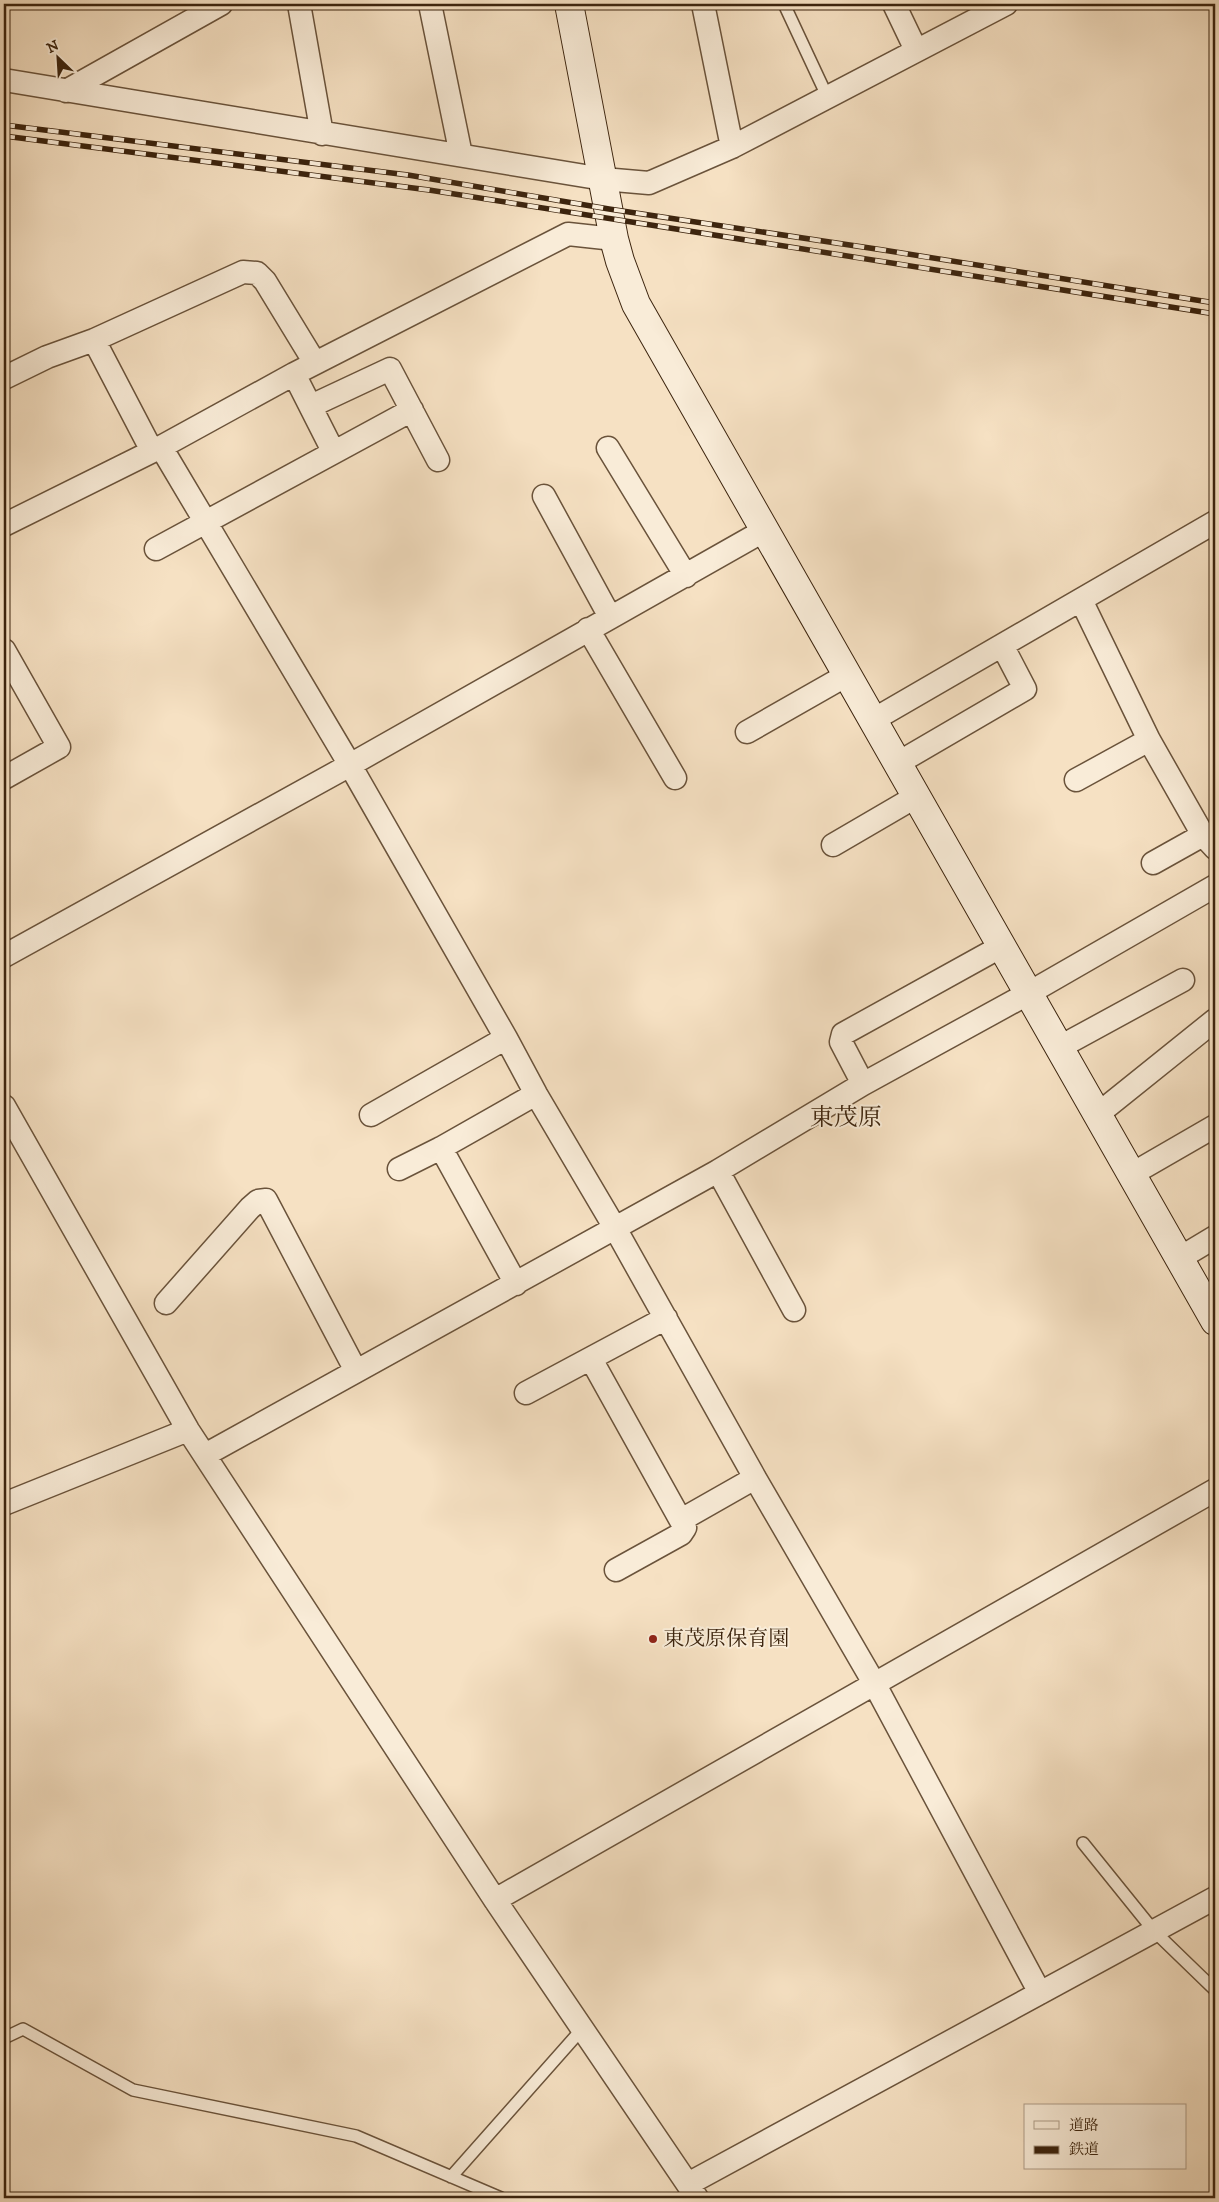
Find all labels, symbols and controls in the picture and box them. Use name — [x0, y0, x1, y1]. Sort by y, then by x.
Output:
north arrow — [32, 32, 82, 82]
text: N — [44, 36, 62, 58]
district label: 東茂原 — [810, 1103, 882, 1133]
place label: 東茂原保育園 — [663, 1626, 789, 1652]
marker: 東茂原保育園 — [647, 1633, 659, 1645]
legend — [1024, 2104, 1186, 2170]
text: 道路 — [1069, 2116, 1099, 2135]
text: 鉄道 — [1069, 2140, 1099, 2159]

